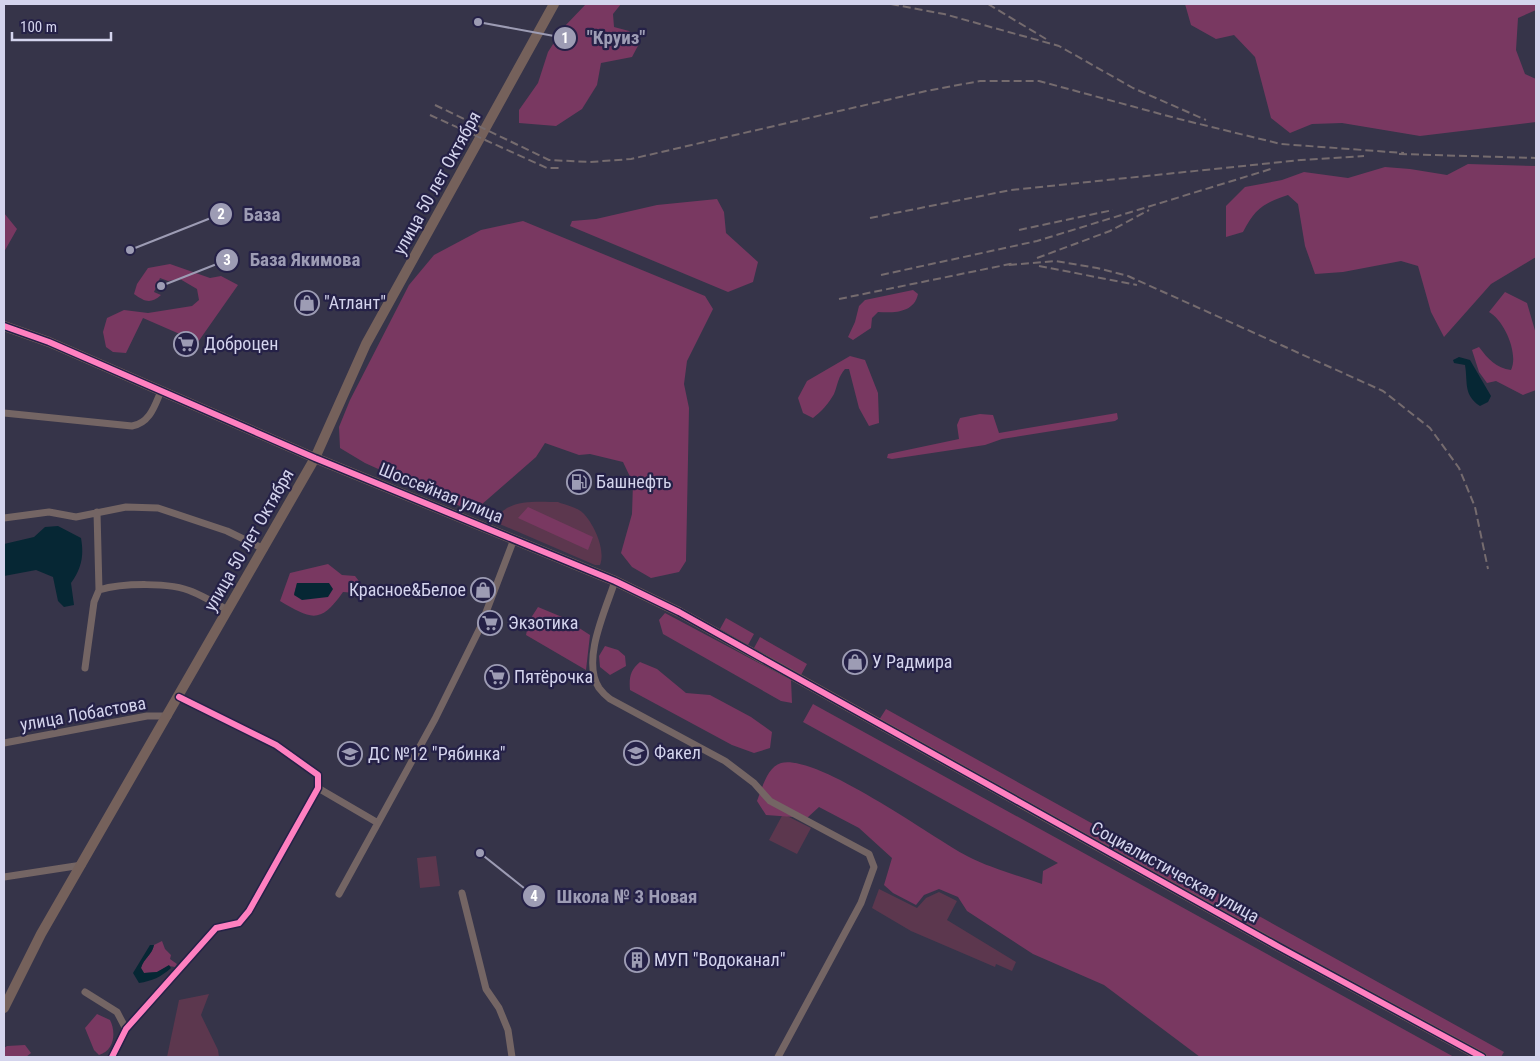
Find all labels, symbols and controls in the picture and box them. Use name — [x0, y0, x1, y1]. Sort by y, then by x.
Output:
scale bar — [12, 10, 111, 42]
text: 100 m — [20, 18, 57, 36]
callout: "Круиз" — [552, 21, 656, 55]
text: "Круиз" — [587, 26, 645, 49]
text: 1 — [561, 29, 569, 47]
street label: улица 50 лет Октября — [388, 107, 485, 258]
callout: База — [208, 197, 290, 231]
text: База — [244, 203, 280, 226]
text: 2 — [217, 205, 225, 223]
callout: База Якимова — [214, 243, 370, 277]
text: База Якимова — [250, 248, 360, 271]
text: 3 — [223, 251, 231, 269]
shop icon: "Атлант" — [294, 290, 320, 316]
place label: "Атлант" — [324, 292, 386, 313]
supermarket icon: Доброцен — [173, 331, 199, 357]
place label: Доброцен — [204, 333, 278, 354]
street label: Шоссейная улица — [376, 458, 506, 527]
street label: улица 50 лет Октября — [199, 465, 298, 615]
fuel station icon: Башнефть — [566, 469, 592, 495]
place label: Башнефть — [596, 471, 672, 492]
shop icon: Красное&Белое — [470, 577, 496, 603]
place label: Красное&Белое — [349, 579, 466, 600]
supermarket icon: Экзотика — [477, 610, 503, 636]
place label: Экзотика — [508, 612, 578, 633]
shop icon: У Радмира — [842, 649, 868, 675]
place label: У Радмира — [872, 651, 952, 672]
supermarket icon: Пятёрочка — [484, 664, 510, 690]
place label: Пятёрочка — [514, 666, 593, 687]
street label: улица Лобастова — [18, 692, 148, 735]
school or university icon: Факел — [623, 740, 649, 766]
school or university icon: ДС №12 "Рябинка" — [337, 741, 363, 767]
place label: Факел — [654, 742, 701, 763]
place label: ДС №12 "Рябинка" — [368, 743, 506, 764]
street label: Социалистическая улица — [1088, 817, 1263, 927]
callout: Школа № 3 Новая — [521, 879, 707, 913]
text: Школа № 3 Новая — [557, 885, 697, 908]
text: 4 — [530, 887, 538, 905]
building icon: МУП "Водоканал" — [624, 947, 650, 973]
place label: МУП "Водоканал" — [654, 949, 785, 970]

